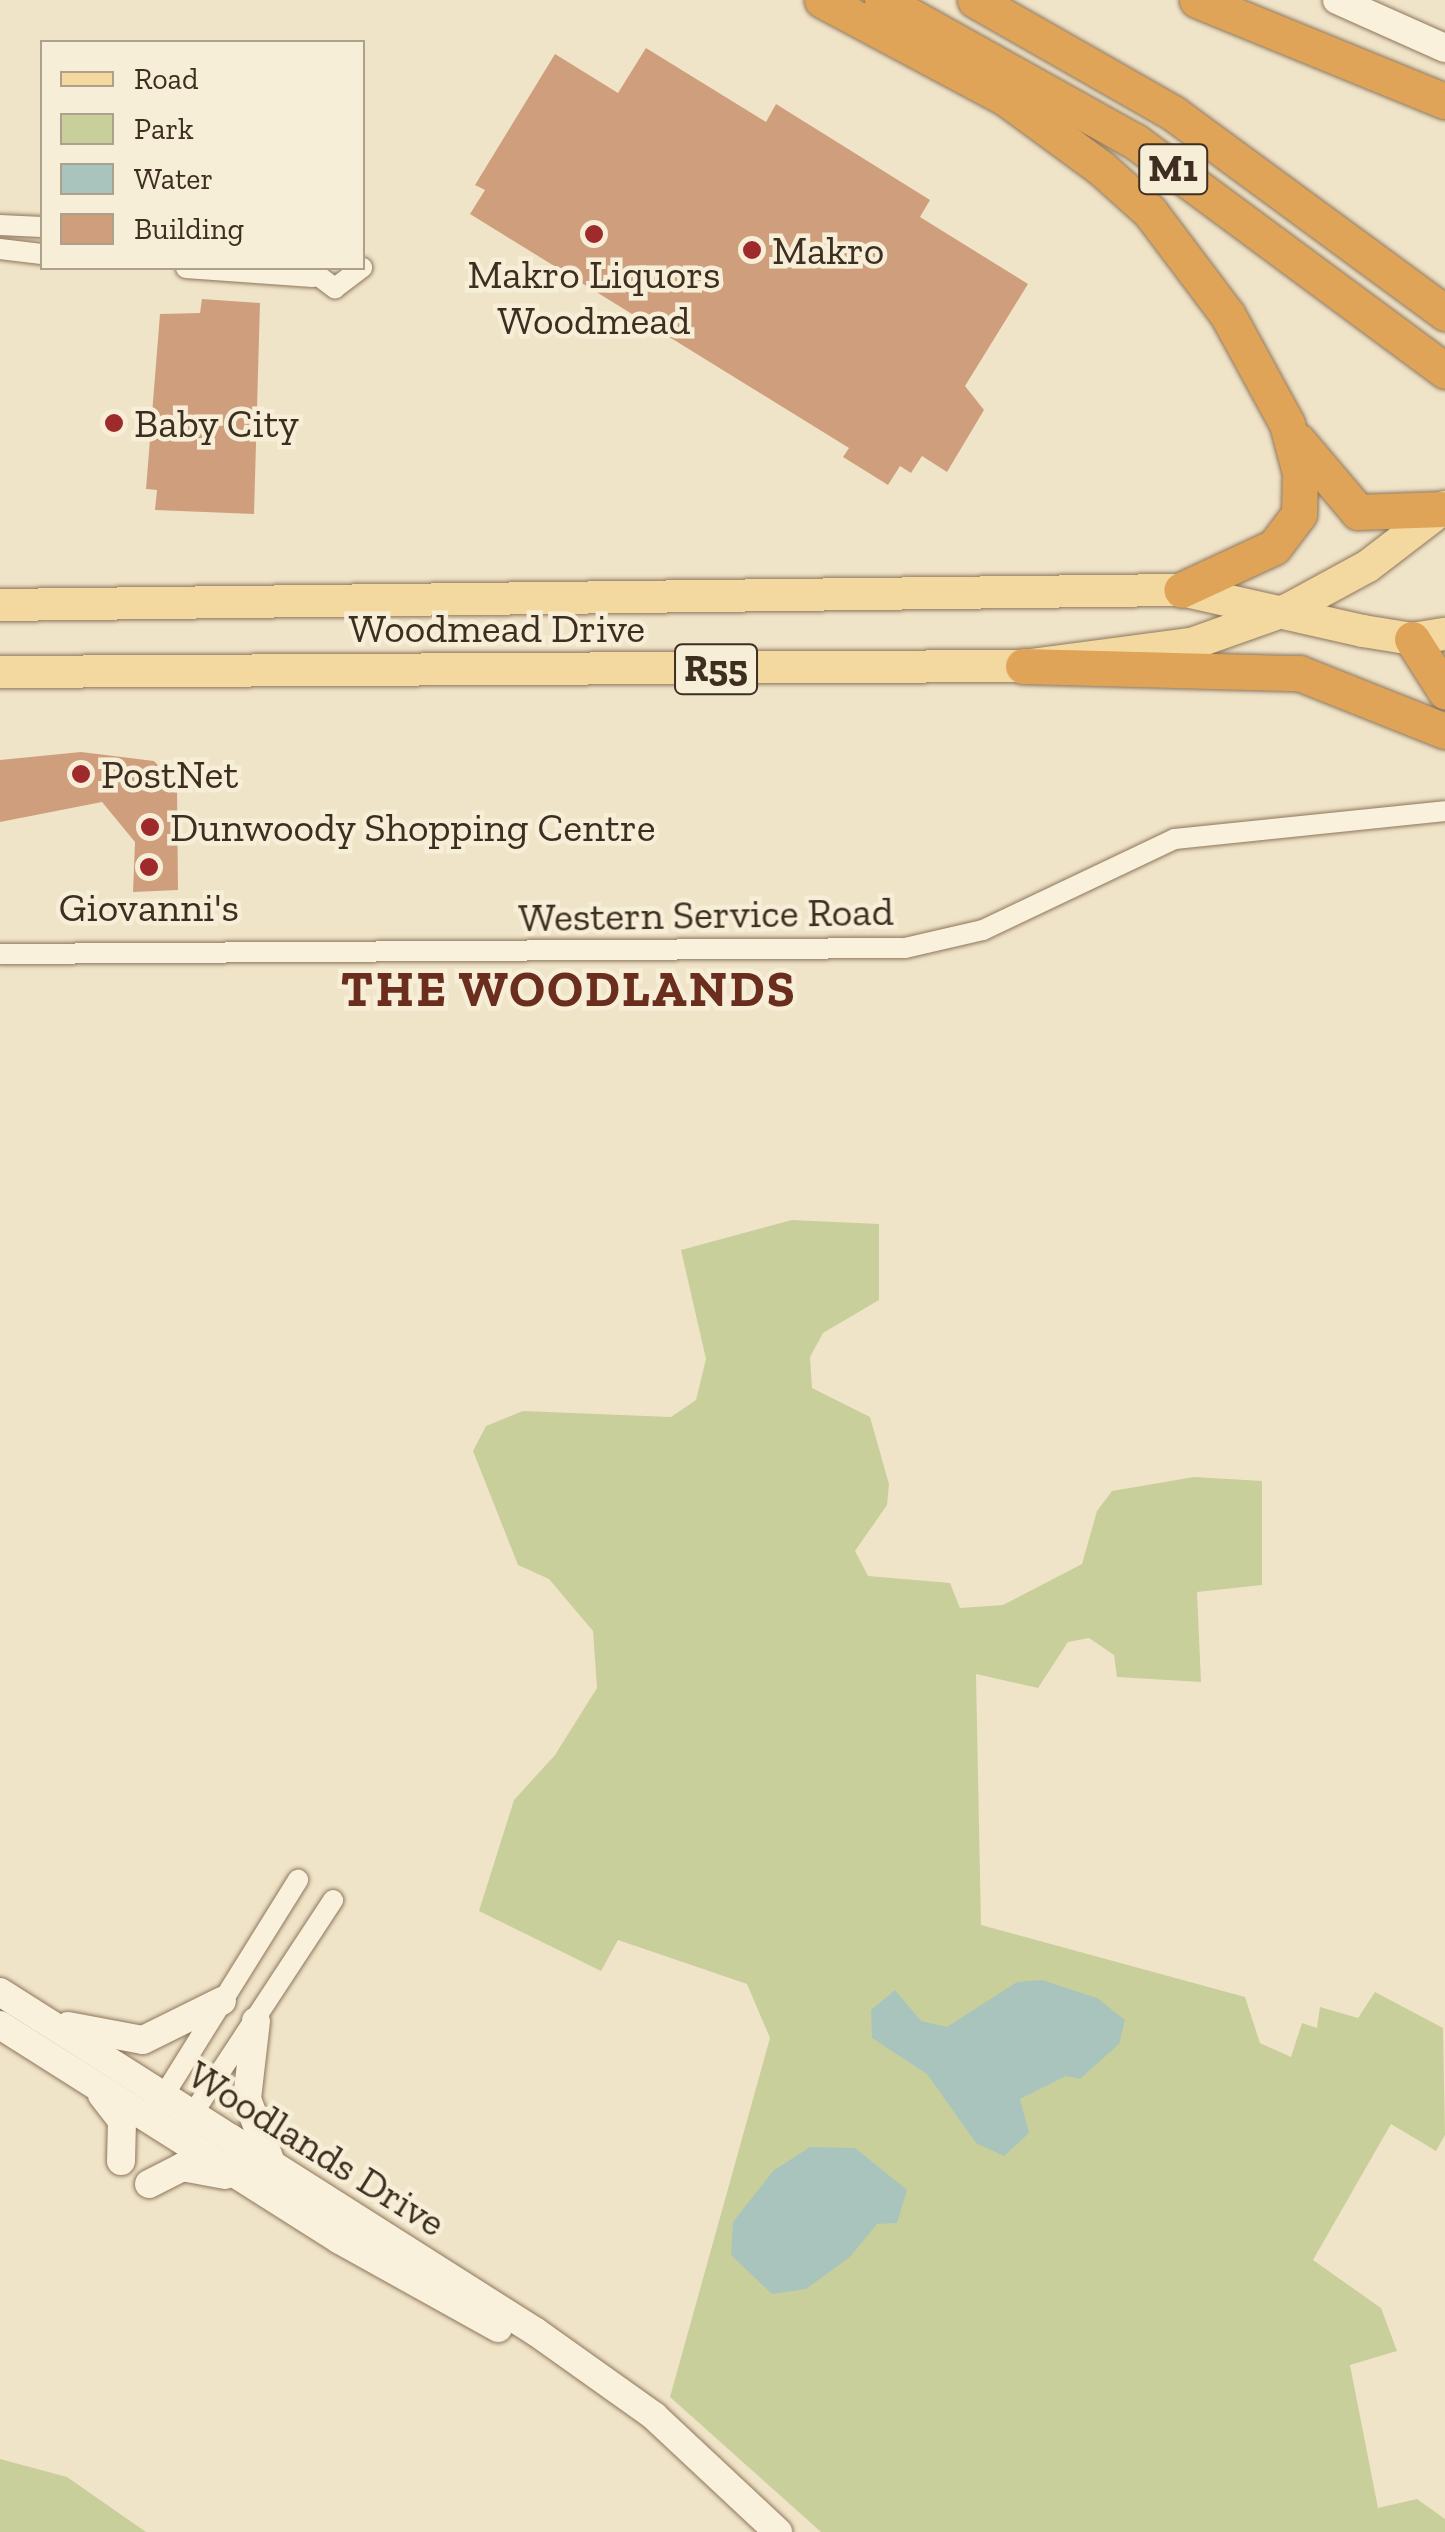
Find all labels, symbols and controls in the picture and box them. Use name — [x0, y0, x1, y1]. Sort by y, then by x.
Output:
legend — [40, 40, 365, 270]
text: Road — [134, 61, 199, 97]
text: Park — [134, 111, 194, 147]
road number: M1 — [1138, 136, 1208, 202]
text: Water — [134, 161, 213, 197]
text: Building — [134, 211, 244, 247]
marker: Makro Liquors Woodmead — [583, 223, 605, 245]
place label: Makro — [772, 226, 884, 274]
marker: Makro — [741, 239, 763, 261]
place label: Makro Liquors Woodmead — [467, 250, 721, 344]
place label: Baby City — [134, 399, 300, 447]
marker: Baby City — [103, 412, 125, 434]
street label: Woodmead Drive — [349, 604, 645, 652]
road number: R55 — [674, 636, 758, 702]
place label: PostNet — [101, 750, 238, 798]
marker: PostNet — [70, 763, 92, 785]
place label: Dunwoody Shopping Centre — [170, 803, 656, 851]
marker: Dunwoody Shopping Centre — [139, 816, 161, 838]
marker: Giovanni's — [138, 856, 160, 878]
place label: Giovanni's — [59, 883, 239, 931]
street label: Western Service Road — [518, 887, 894, 941]
district label: THE WOODLANDS — [340, 960, 798, 1020]
street label: Woodlands Drive — [180, 2050, 454, 2246]

